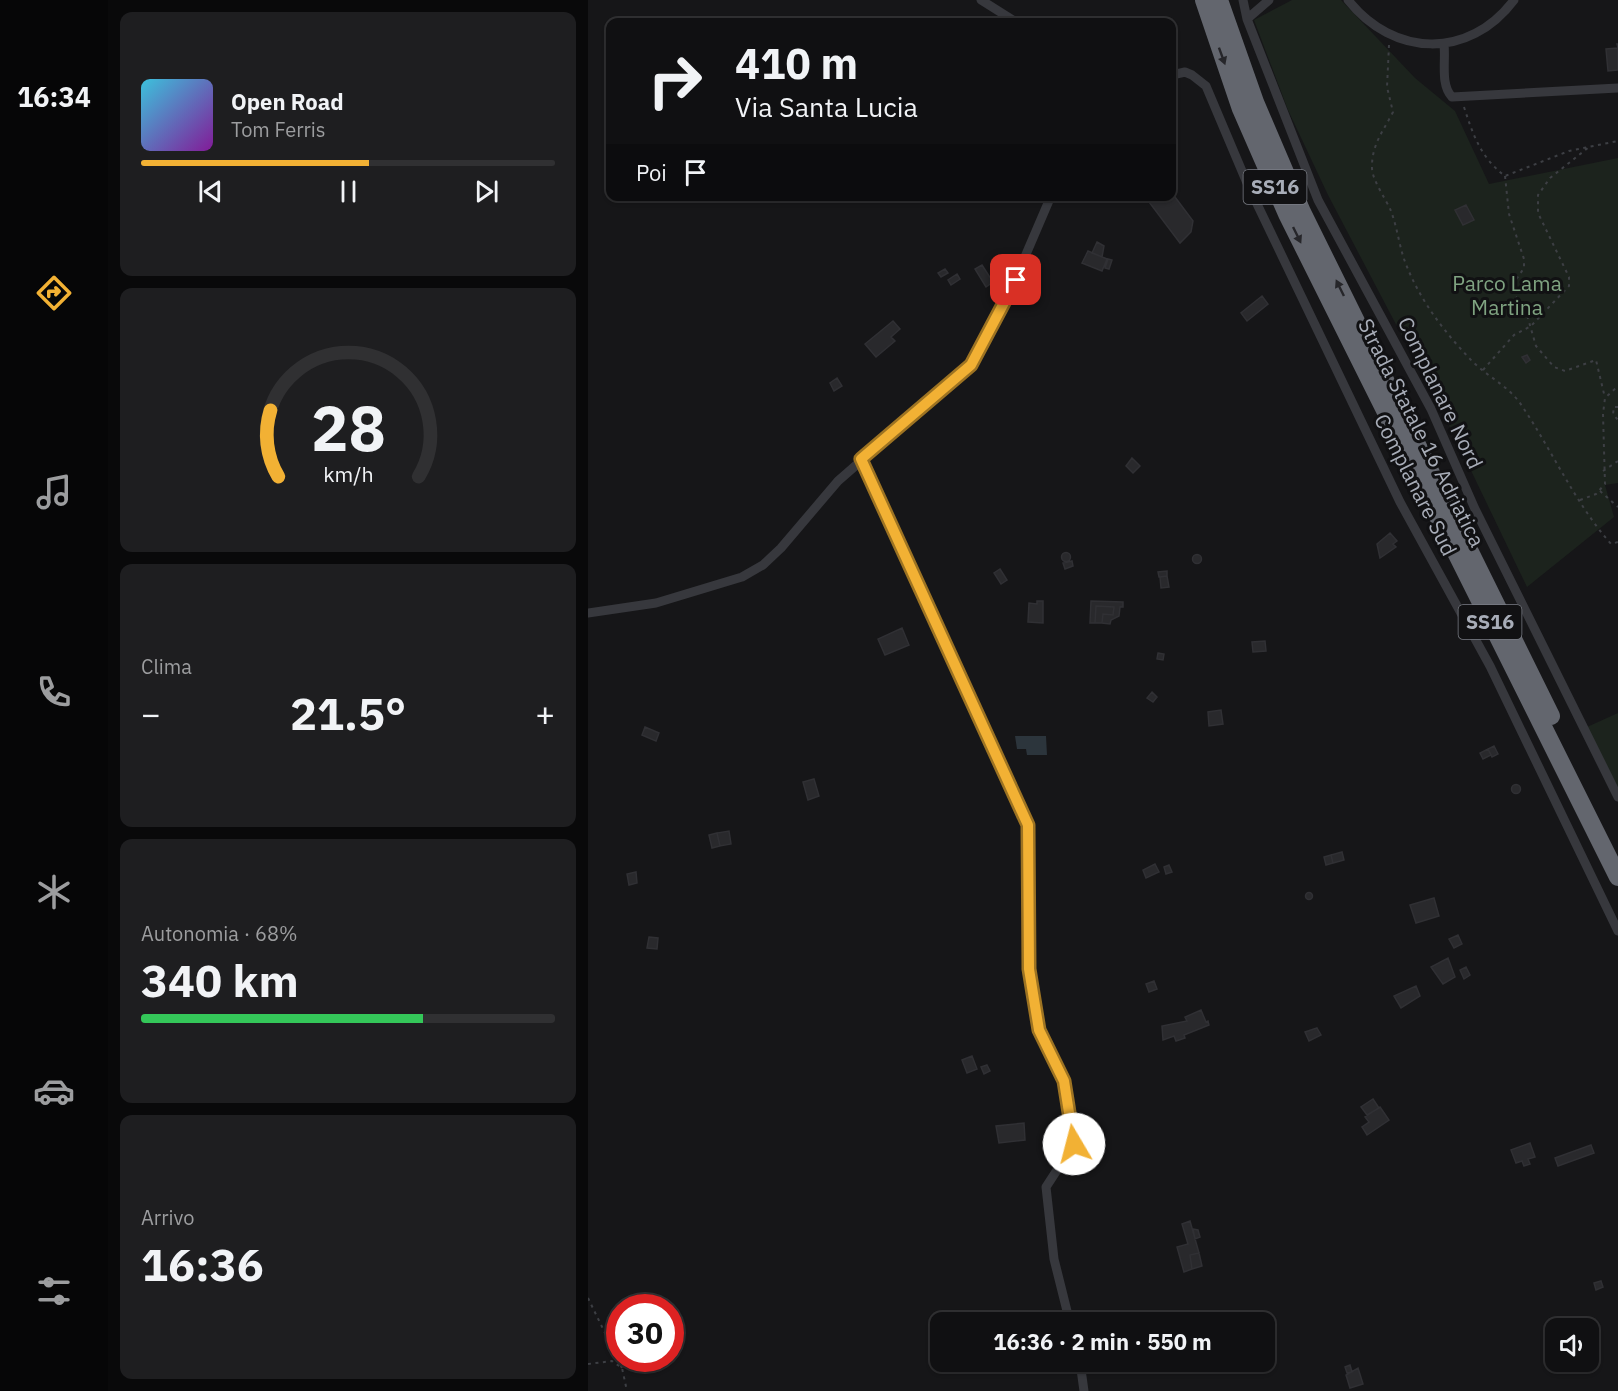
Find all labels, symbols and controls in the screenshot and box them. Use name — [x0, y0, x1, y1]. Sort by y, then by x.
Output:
text: 410 m — [735, 36, 858, 91]
icon: right — [636, 42, 714, 120]
one-way arrow — [1217, 47, 1227, 65]
text: 16:34 — [17, 79, 91, 114]
text: Open Road — [231, 87, 344, 116]
text: Via Santa Lucia — [735, 89, 918, 124]
text: Tom Ferris — [231, 116, 326, 143]
icon: arrive — [679, 156, 712, 189]
text: Poi — [636, 158, 667, 187]
road number: SS16 — [1244, 170, 1306, 204]
icon: previous — [194, 175, 227, 208]
icon: pause — [332, 175, 365, 208]
icon: next — [470, 175, 503, 208]
one-way arrow — [1293, 227, 1302, 244]
pin — [990, 254, 1041, 305]
icon: arrive — [999, 263, 1032, 296]
park label: Parco Lama Martina — [1452, 269, 1562, 321]
icon: directions — [33, 272, 75, 314]
one-way arrow — [1335, 279, 1345, 296]
street label: Complanare Nord — [1392, 312, 1490, 473]
street label: Strada Statale 16 Adriatica — [1352, 314, 1492, 551]
text: 28 — [311, 387, 385, 468]
street label: Complanare Sud — [1368, 409, 1464, 560]
text: km/h — [323, 460, 373, 488]
icon: music — [33, 471, 75, 513]
road number: SS16 — [1458, 605, 1522, 639]
text: Clima — [141, 653, 192, 680]
icon: phone — [33, 671, 75, 713]
text: 21.5° — [290, 684, 406, 742]
text: − — [141, 692, 161, 735]
text: + — [535, 692, 555, 735]
icon: climate — [33, 871, 75, 913]
text: Autonomia · 68% — [141, 920, 298, 947]
text: 340 km — [141, 951, 299, 1009]
icon: car — [33, 1070, 75, 1112]
position arrow — [1042, 1112, 1106, 1176]
text: Arrivo — [141, 1204, 194, 1231]
text: 16:36 — [141, 1235, 264, 1293]
icon: filters — [33, 1270, 75, 1312]
speed limit sign: 30 — [606, 1294, 684, 1372]
map controls — [1545, 1318, 1599, 1372]
button: sound — [1545, 1318, 1599, 1372]
text: 16:36 · 2 min · 550 m — [993, 1327, 1212, 1356]

